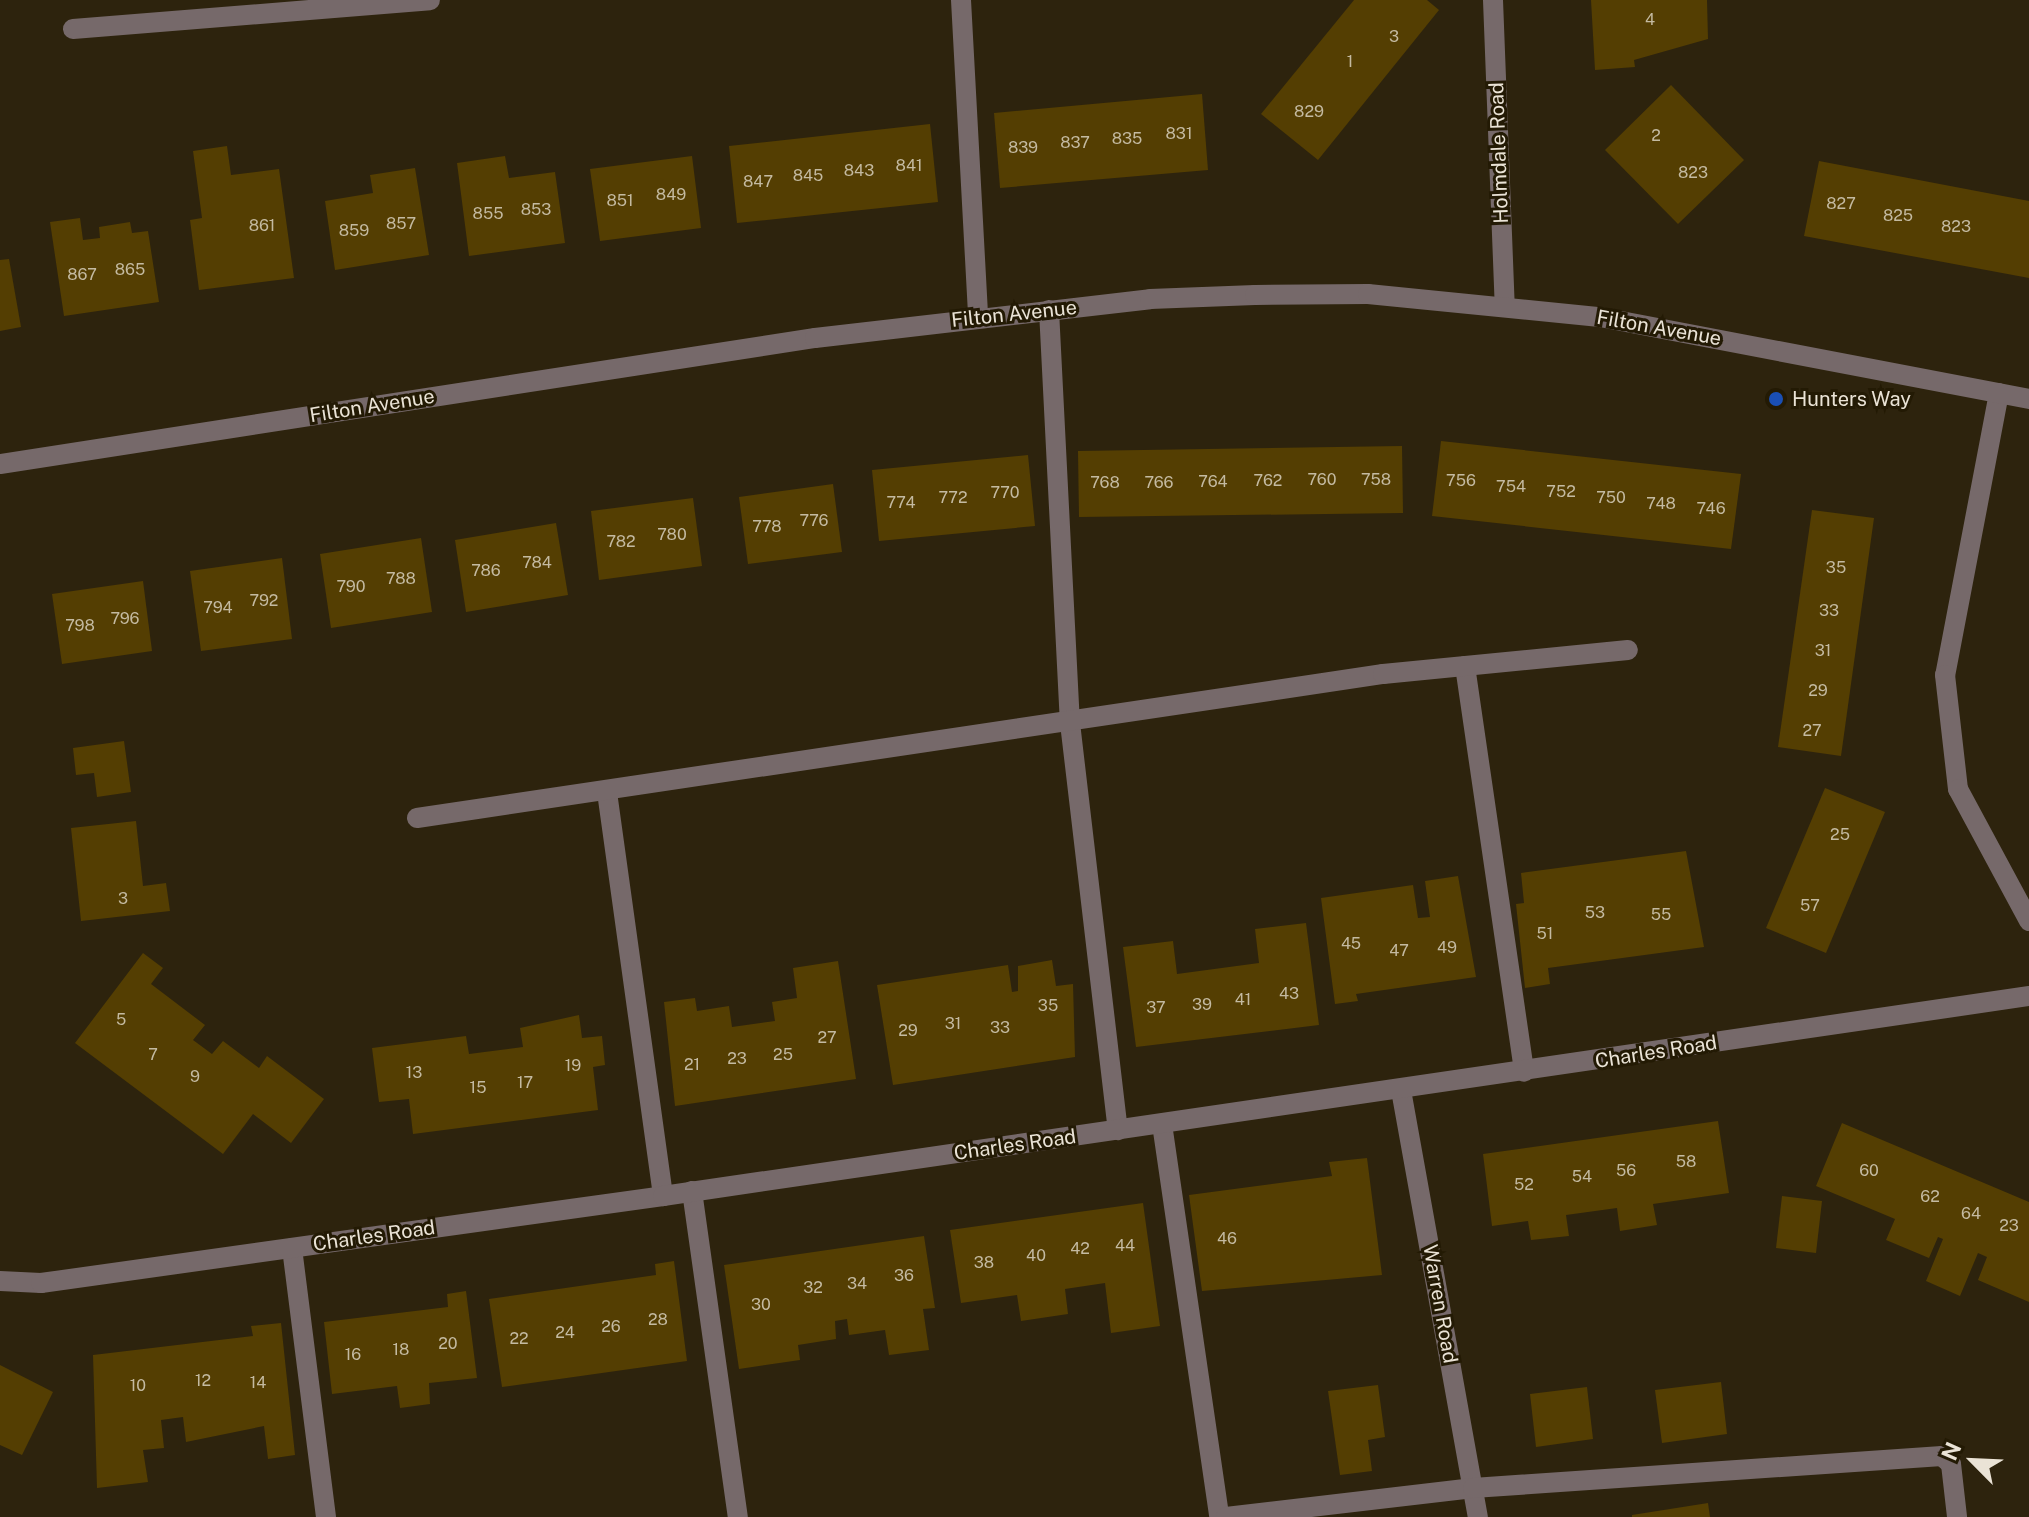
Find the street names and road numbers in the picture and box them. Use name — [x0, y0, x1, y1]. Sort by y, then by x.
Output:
street label: Holmdale Road — [1485, 82, 1513, 224]
street label: Filton Avenue — [950, 295, 1078, 333]
street label: Filton Avenue — [1595, 305, 1723, 351]
street label: Filton Avenue — [308, 384, 436, 428]
street label: Charles Road — [1593, 1031, 1719, 1073]
street label: Charles Road — [952, 1125, 1078, 1165]
street label: Charles Road — [311, 1216, 437, 1256]
street label: Warren Road — [1418, 1243, 1462, 1365]

